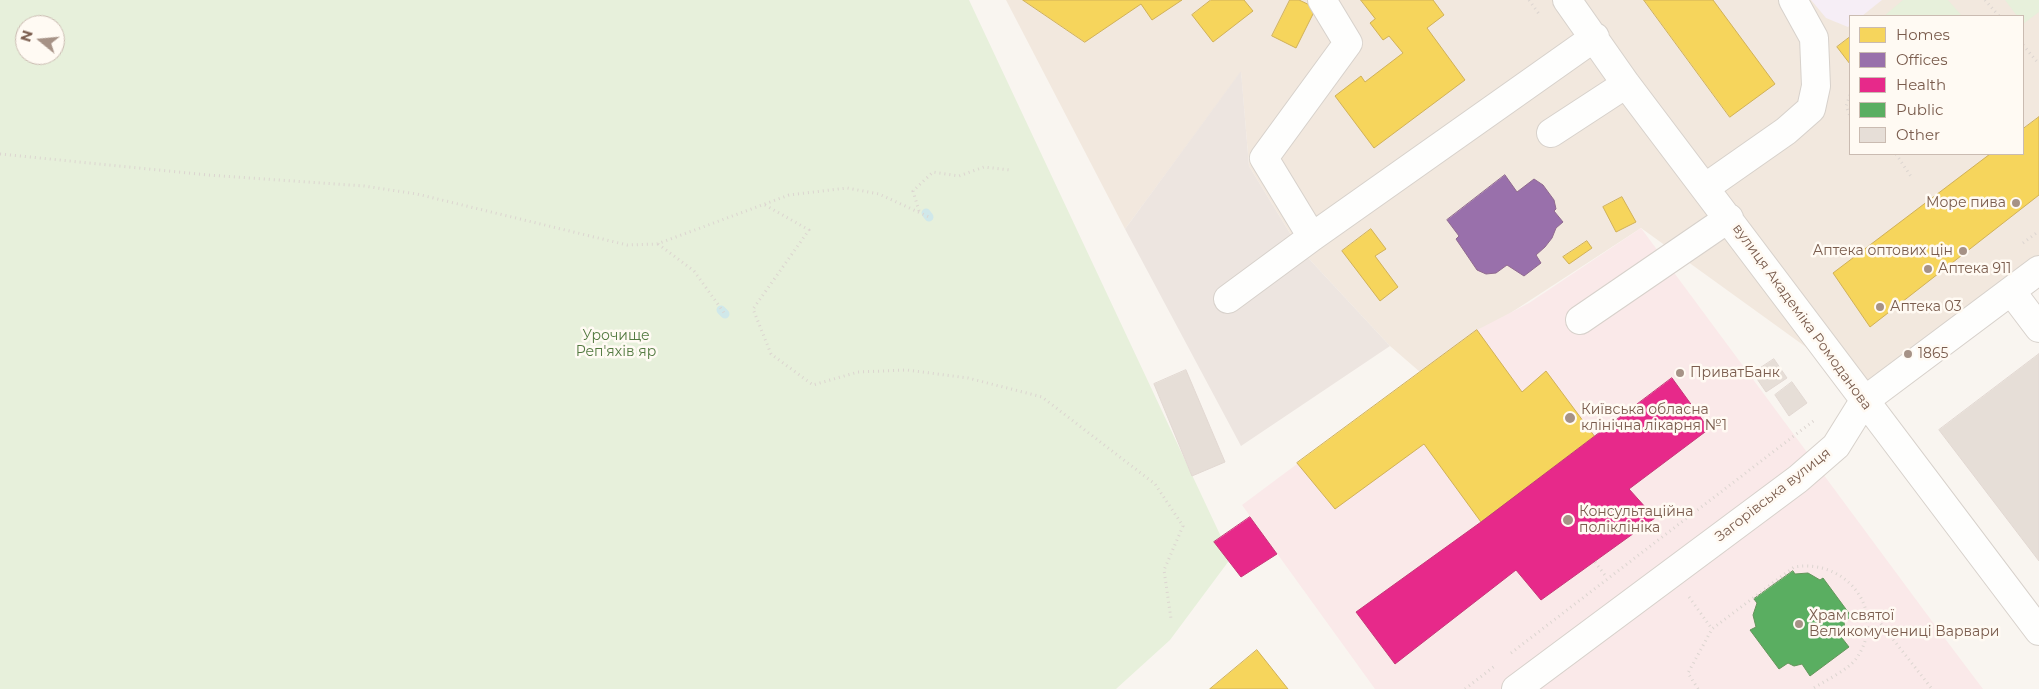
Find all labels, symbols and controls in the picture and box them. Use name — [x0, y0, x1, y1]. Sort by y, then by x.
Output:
north arrow — [15, 15, 65, 65]
legend — [1849, 15, 2024, 155]
text: Homes — [1896, 25, 1950, 44]
text: N — [16, 28, 37, 44]
text: Offices — [1896, 50, 1948, 69]
text: Health — [1896, 75, 1946, 94]
text: Public — [1896, 100, 1944, 119]
text: Other — [1896, 125, 1940, 144]
place label: Море пива — [1926, 195, 2006, 211]
marker: Море пива — [2010, 197, 2022, 209]
street label: вулиця Академіка Ромоданова — [1729, 221, 1875, 413]
place label: Аптека оптових цін — [1813, 243, 1953, 259]
marker: Аптека оптових цін — [1957, 245, 1969, 257]
place label: Аптека 911 — [1938, 261, 2011, 277]
marker: Аптека 911 — [1922, 263, 1934, 275]
place label: Аптека 03 — [1890, 299, 1962, 315]
marker: Аптека 03 — [1874, 301, 1886, 313]
park label: Урочище Реп'яхів яр — [576, 328, 656, 361]
place label: 1865 — [1918, 346, 1948, 362]
marker: 1865 — [1902, 348, 1914, 360]
place label: ПриватБанк — [1690, 365, 1780, 381]
marker: ПриватБанк — [1674, 367, 1686, 379]
place label: Київська обласна клінічна лікарня №1 — [1581, 402, 1727, 434]
marker: Київська обласна клінічна лікарня №1 — [1563, 411, 1577, 425]
street label: Загорівська вулиця — [1712, 445, 1834, 545]
place label: Консультаційна поліклініка — [1579, 504, 1693, 536]
marker: Консультаційна поліклініка — [1561, 513, 1575, 527]
place label: Храм святої Великомучениці Варвари — [1809, 608, 1999, 640]
marker: Храм святої Великомучениці Варвари — [1793, 618, 1805, 630]

